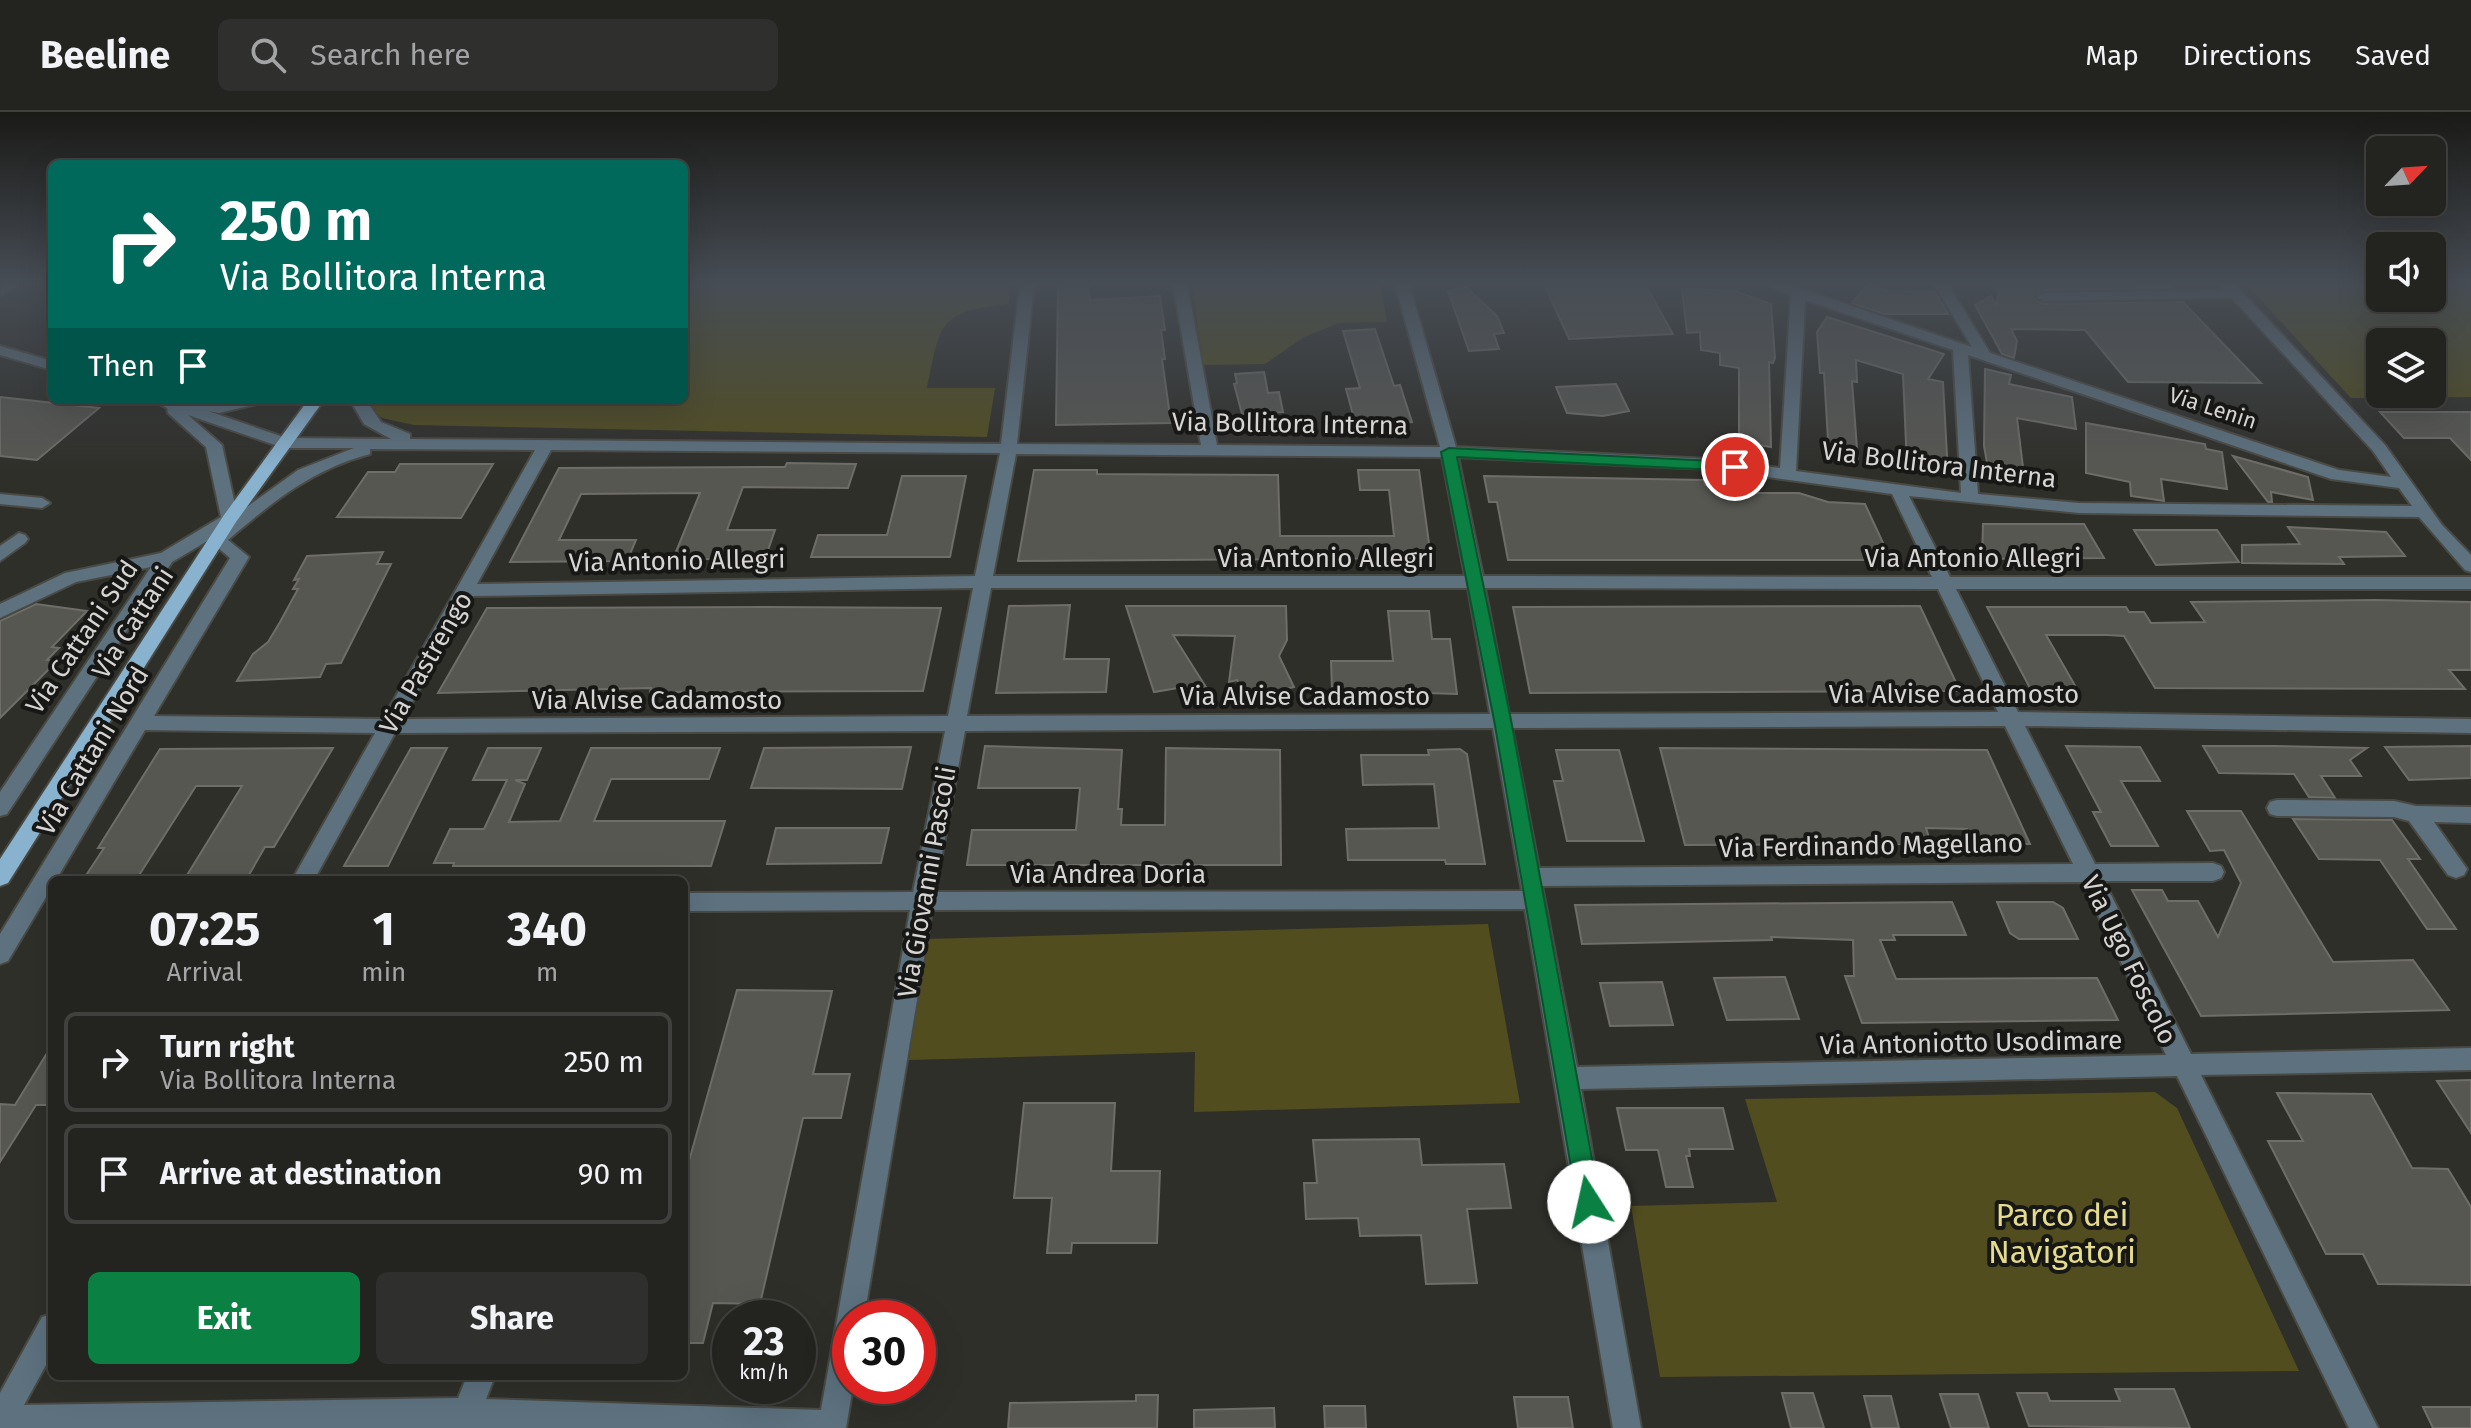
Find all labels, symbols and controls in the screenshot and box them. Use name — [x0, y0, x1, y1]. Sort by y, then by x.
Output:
search box — [218, 19, 778, 91]
text: Beeline — [40, 32, 170, 78]
icon: search — [246, 33, 290, 77]
text: Search here — [310, 37, 471, 73]
text: Map — [2085, 39, 2139, 72]
text: Directions — [2183, 39, 2311, 72]
text: Saved — [2355, 39, 2431, 72]
north arrow — [2366, 136, 2446, 216]
map controls — [2366, 136, 2446, 408]
text: 250 m — [220, 188, 372, 255]
icon: right — [88, 192, 192, 296]
button: sound — [2366, 232, 2446, 312]
text: Via Bollitora Interna — [220, 256, 547, 300]
button: layers — [2366, 328, 2446, 408]
icon: arrive — [171, 344, 215, 388]
text: Then — [88, 348, 155, 384]
street label: Via Lenin — [2166, 381, 2260, 435]
street label: Via Bollitora Interna — [1172, 406, 1408, 442]
pin — [1701, 433, 1769, 501]
street label: Via Bollitora Interna — [1820, 435, 2058, 495]
icon: arrive — [1713, 445, 1757, 489]
street label: Via Antonio Allegri — [1218, 543, 1434, 574]
street label: Via Antonio Allegri — [1865, 543, 2081, 574]
street label: Via Antonio Allegri — [568, 544, 786, 578]
street label: Via Cattani Sud — [19, 554, 145, 720]
street label: Via Cattani — [86, 561, 180, 685]
street label: Via Pastrengo — [373, 586, 479, 740]
street label: Via Cattani Nord — [30, 661, 156, 841]
street label: Via Alvise Cadamosto — [1829, 679, 2079, 710]
street label: Via Alvise Cadamosto — [1180, 681, 1430, 712]
street label: Via Alvise Cadamosto — [532, 685, 782, 716]
street label: Via Giovanni Pascoli — [891, 764, 963, 1000]
street label: Via Ferdinando Magellano — [1719, 828, 2023, 864]
street label: Via Andrea Doria — [1010, 859, 1206, 890]
street label: Via Ugo Foscolo — [2075, 870, 2183, 1050]
text: 07:25 — [149, 900, 261, 958]
text: 1 — [373, 900, 395, 958]
text: 340 — [507, 900, 587, 958]
text: Arrival — [167, 957, 243, 988]
text: min — [361, 957, 406, 988]
text: m — [536, 957, 558, 988]
street label: Via Antoniotto Usodimare — [1820, 1025, 2122, 1061]
text: Turn right — [160, 1029, 295, 1065]
icon: right — [92, 1040, 136, 1084]
text: 250 m — [564, 1044, 644, 1080]
text: Via Bollitora Interna — [160, 1065, 396, 1096]
icon: arrive — [92, 1152, 136, 1196]
text: Arrive at destination — [160, 1156, 442, 1192]
text: 90 m — [578, 1156, 644, 1192]
position arrow — [1547, 1160, 1631, 1244]
park label: Parco dei Navigatori — [1988, 1196, 2136, 1271]
button: Exit — [88, 1272, 360, 1364]
button: Share — [376, 1272, 648, 1364]
speed limit sign: 30 — [832, 1300, 936, 1404]
text: 23 — [743, 1318, 785, 1366]
text: km/h — [739, 1360, 789, 1384]

